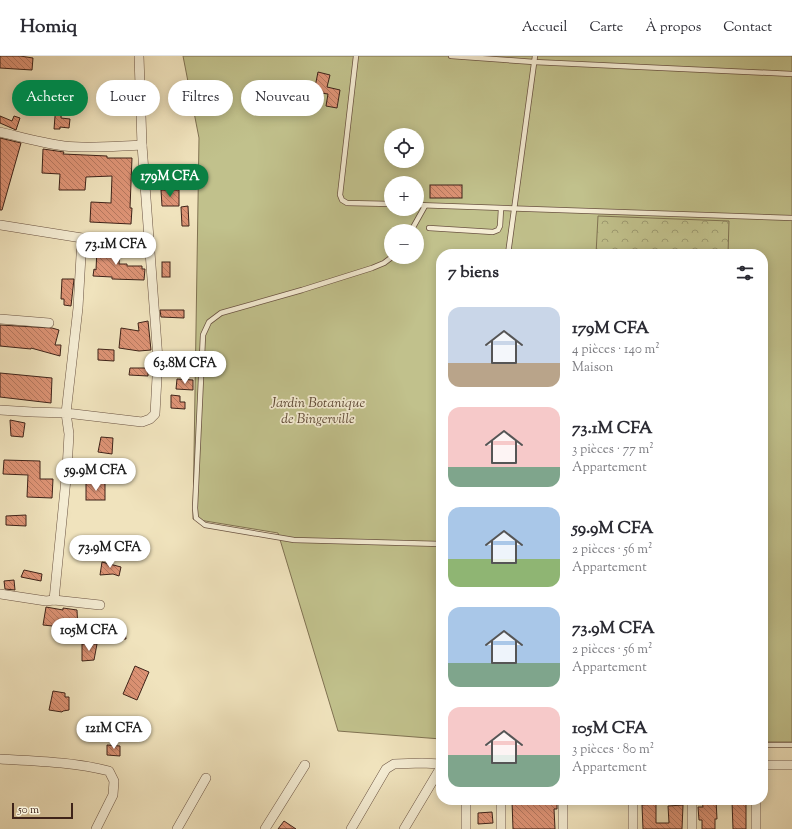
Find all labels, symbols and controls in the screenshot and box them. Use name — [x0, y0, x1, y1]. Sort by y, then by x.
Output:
text: Homiq — [20, 14, 77, 41]
text: Accueil — [522, 18, 567, 38]
text: Carte — [589, 18, 623, 38]
text: À propos — [645, 18, 701, 38]
text: Contact — [723, 18, 772, 38]
chip: Acheter — [12, 80, 88, 116]
chip: Louer — [96, 80, 160, 116]
chip: Filtres — [168, 80, 233, 116]
chip: Nouveau — [241, 80, 324, 116]
map controls — [384, 128, 424, 264]
button: locate — [384, 128, 424, 168]
pin: 179M CFA — [129, 164, 211, 198]
text: 179M CFA — [140, 168, 200, 186]
button: + — [384, 176, 424, 216]
button: − — [384, 224, 424, 264]
pin: 73.1M CFA — [70, 232, 162, 266]
text: 73.1M CFA — [85, 236, 147, 254]
text: 7 biens — [448, 261, 499, 285]
icon: filters — [734, 262, 756, 284]
text: 179M CFA — [572, 317, 649, 341]
icon: home — [480, 323, 528, 371]
text: 4 pièces · 140 m² — [572, 341, 660, 359]
pin: 63.8M CFA — [139, 351, 231, 385]
text: 63.8M CFA — [153, 355, 217, 373]
text: Maison — [572, 359, 614, 377]
park label: Jardin Botanique de Bingerville — [270, 394, 365, 430]
text: 73.1M CFA — [572, 417, 653, 441]
icon: home — [480, 423, 528, 471]
text: 3 pièces · 77 m² — [572, 441, 654, 459]
pin: 59.9M CFA — [50, 458, 142, 492]
text: Appartement — [572, 459, 647, 477]
text: 59.9M CFA — [65, 462, 127, 480]
text: 59.9M CFA — [572, 517, 653, 541]
icon: home — [480, 523, 528, 571]
pin: 73.9M CFA — [64, 535, 156, 569]
text: 73.9M CFA — [78, 539, 142, 557]
text: 2 pièces · 56 m² — [572, 541, 652, 559]
text: Appartement — [572, 559, 647, 577]
text: 73.9M CFA — [572, 617, 655, 641]
pin: 105M CFA — [48, 618, 130, 652]
text: 105M CFA — [60, 622, 118, 640]
icon: home — [480, 623, 528, 671]
text: 2 pièces · 56 m² — [572, 641, 652, 659]
text: Appartement — [572, 659, 647, 677]
pin: 121M CFA — [73, 716, 155, 750]
text: 105M CFA — [572, 717, 648, 741]
text: 121M CFA — [85, 720, 143, 738]
icon: home — [480, 723, 528, 771]
text: 3 pièces · 80 m² — [572, 741, 654, 759]
text: Appartement — [572, 759, 647, 777]
scale bar — [12, 801, 73, 820]
text: 50 m — [18, 802, 39, 818]

